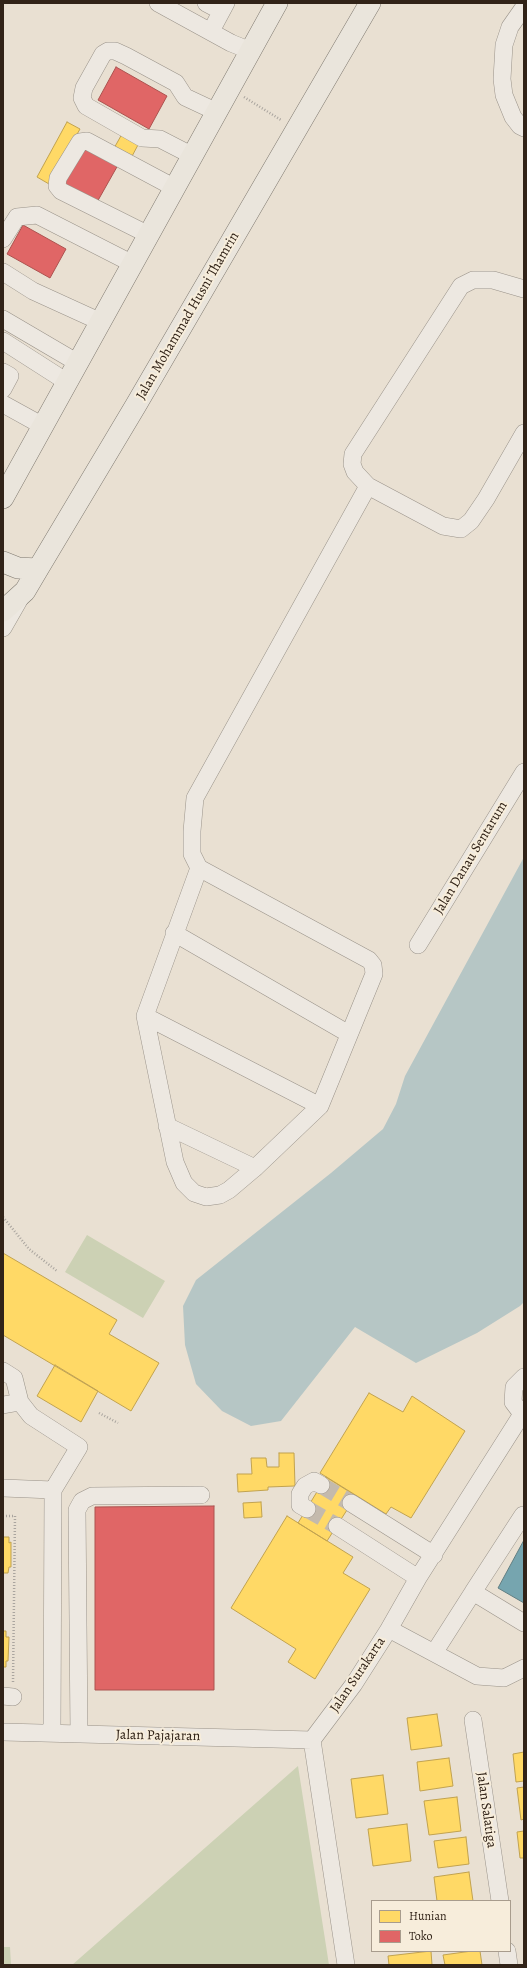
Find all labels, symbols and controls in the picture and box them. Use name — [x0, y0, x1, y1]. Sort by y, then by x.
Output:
street label: Jalan Mohammad Husni Thamrin — [133, 229, 243, 403]
street label: Jalan Danau Sentarum — [431, 798, 511, 918]
street label: Jalan Surakarta — [327, 1634, 389, 1716]
street label: Jalan Pajajaran — [116, 1727, 200, 1745]
street label: Jalan Salatiga — [472, 1771, 500, 1849]
legend — [371, 1900, 511, 1952]
text: Hunian — [409, 1908, 447, 1924]
text: Toko — [409, 1928, 433, 1944]

